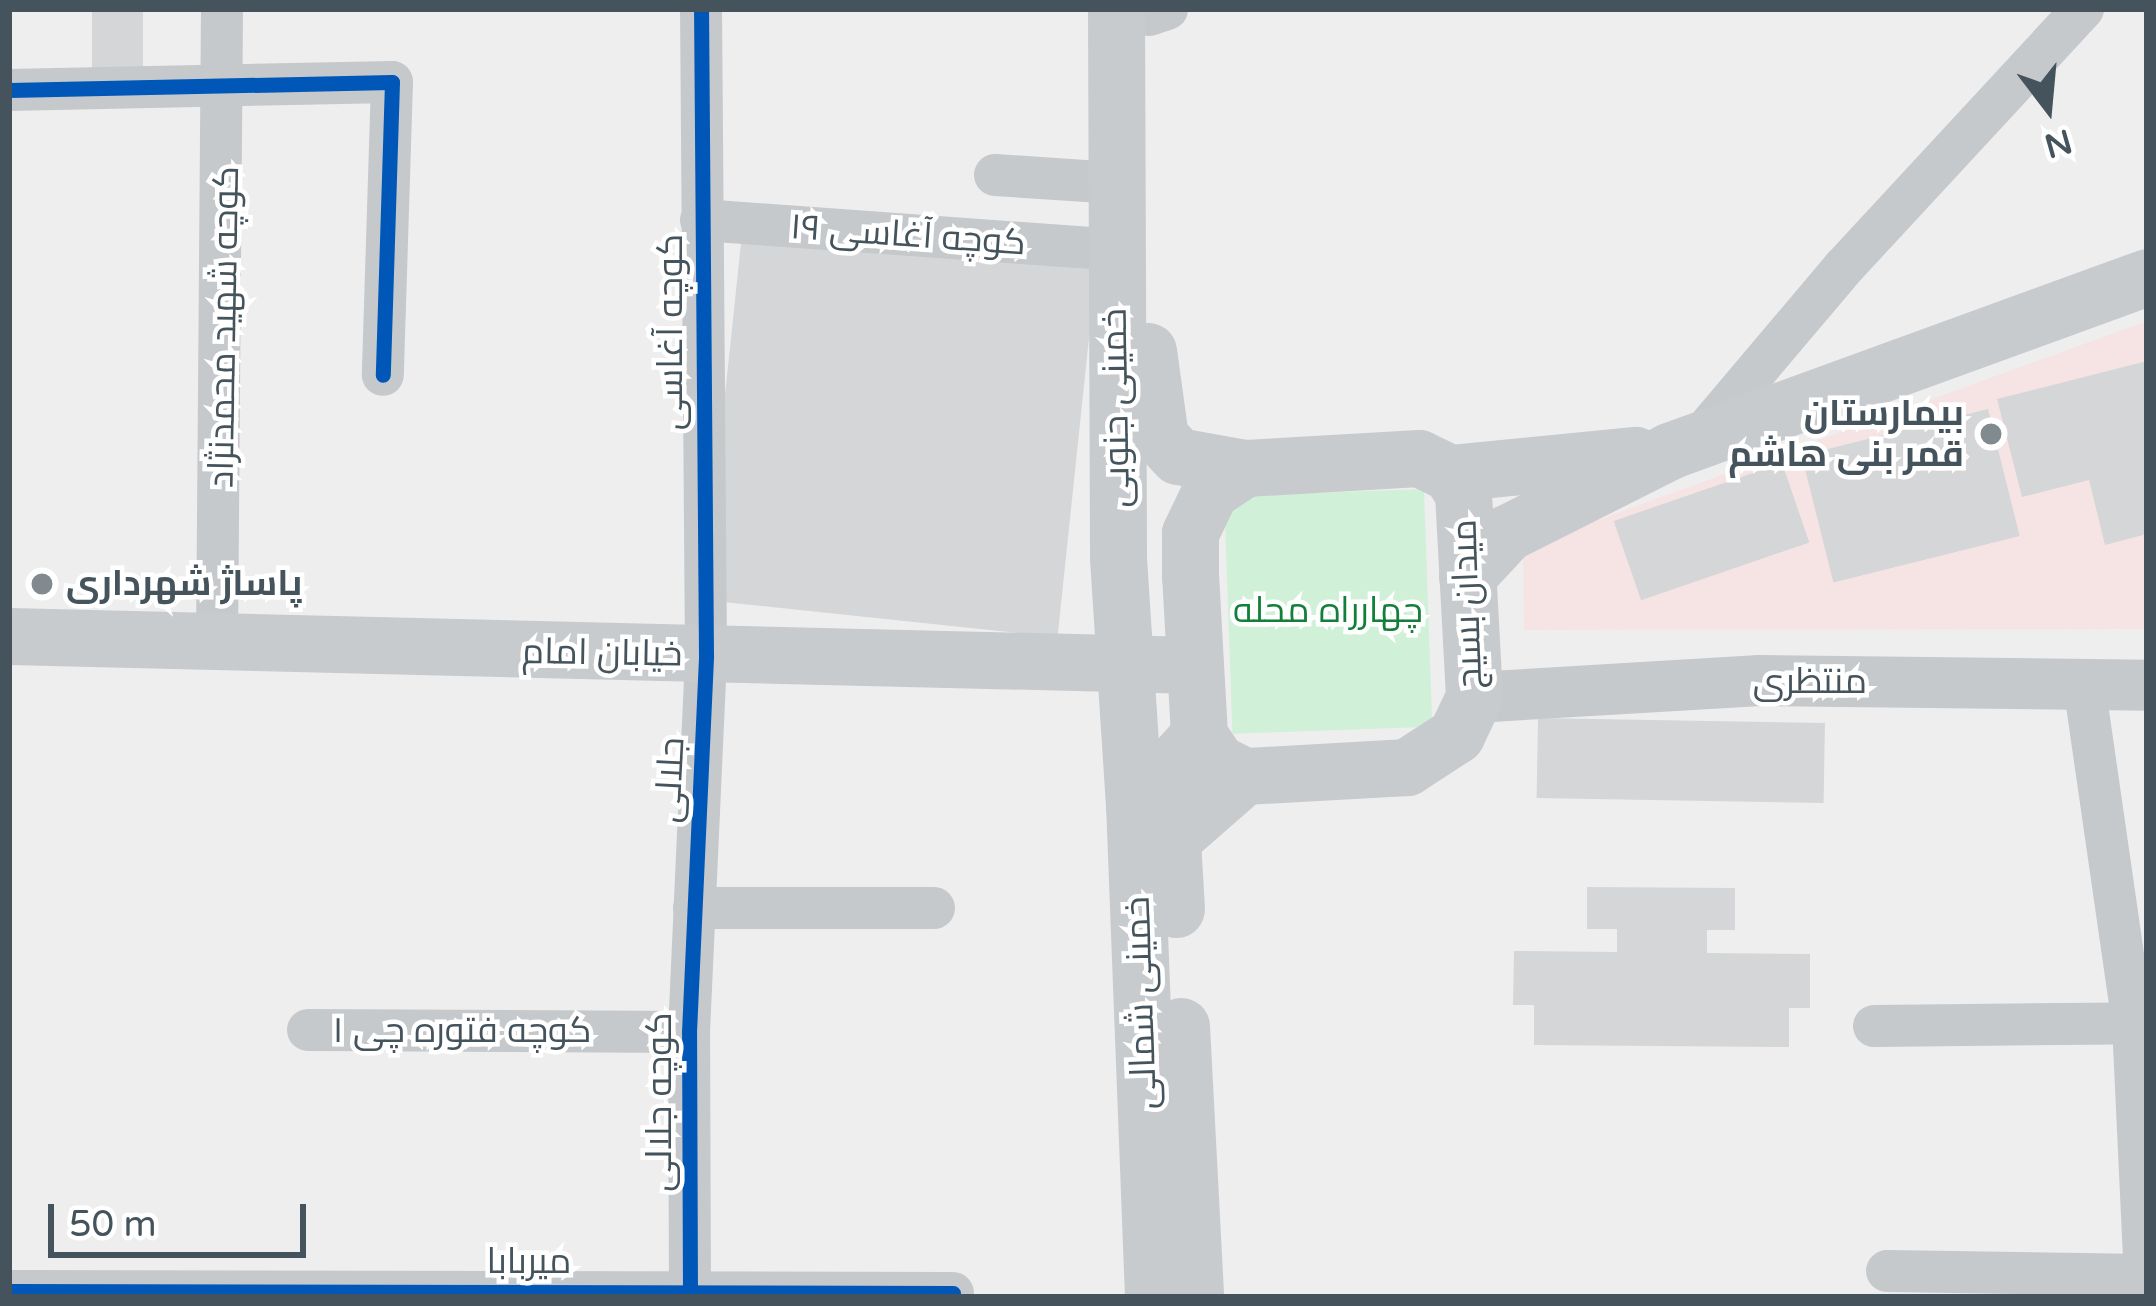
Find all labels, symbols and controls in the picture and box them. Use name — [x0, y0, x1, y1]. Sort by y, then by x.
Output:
north arrow — [1988, 48, 2108, 168]
text: N — [2040, 121, 2076, 165]
street label: کوچه شهید محمدنژاد — [200, 166, 248, 488]
street label: کوچه آغاسی ۱۹ — [789, 205, 1027, 265]
street label: کوچه آغاسی — [649, 234, 693, 430]
street label: خمینی جنوبی — [1093, 308, 1139, 508]
place label: بیمارستان قمر بنی هاشم — [1728, 391, 1964, 476]
marker: بیمارستان قمر بنی هاشم — [1975, 418, 2007, 450]
street label: میدان بسیج — [1442, 518, 1492, 690]
place label: پاساژ شهرداری — [66, 562, 302, 606]
marker: پاساژ شهرداری — [29, 571, 55, 597]
park label: چهارراه محله — [1233, 589, 1423, 633]
street label: خیابان امام — [521, 630, 683, 676]
street label: منتظری — [1753, 660, 1867, 704]
street label: جلالی — [646, 736, 694, 824]
street label: خمینی شمالی — [1116, 896, 1166, 1110]
street label: کوچه فتوره چی ۱ — [333, 1009, 591, 1053]
street label: کوچه جلالی — [638, 1012, 682, 1192]
scale bar — [54, 1180, 312, 1254]
text: 50 m — [69, 1203, 157, 1246]
street label: میربابا — [487, 1240, 571, 1284]

